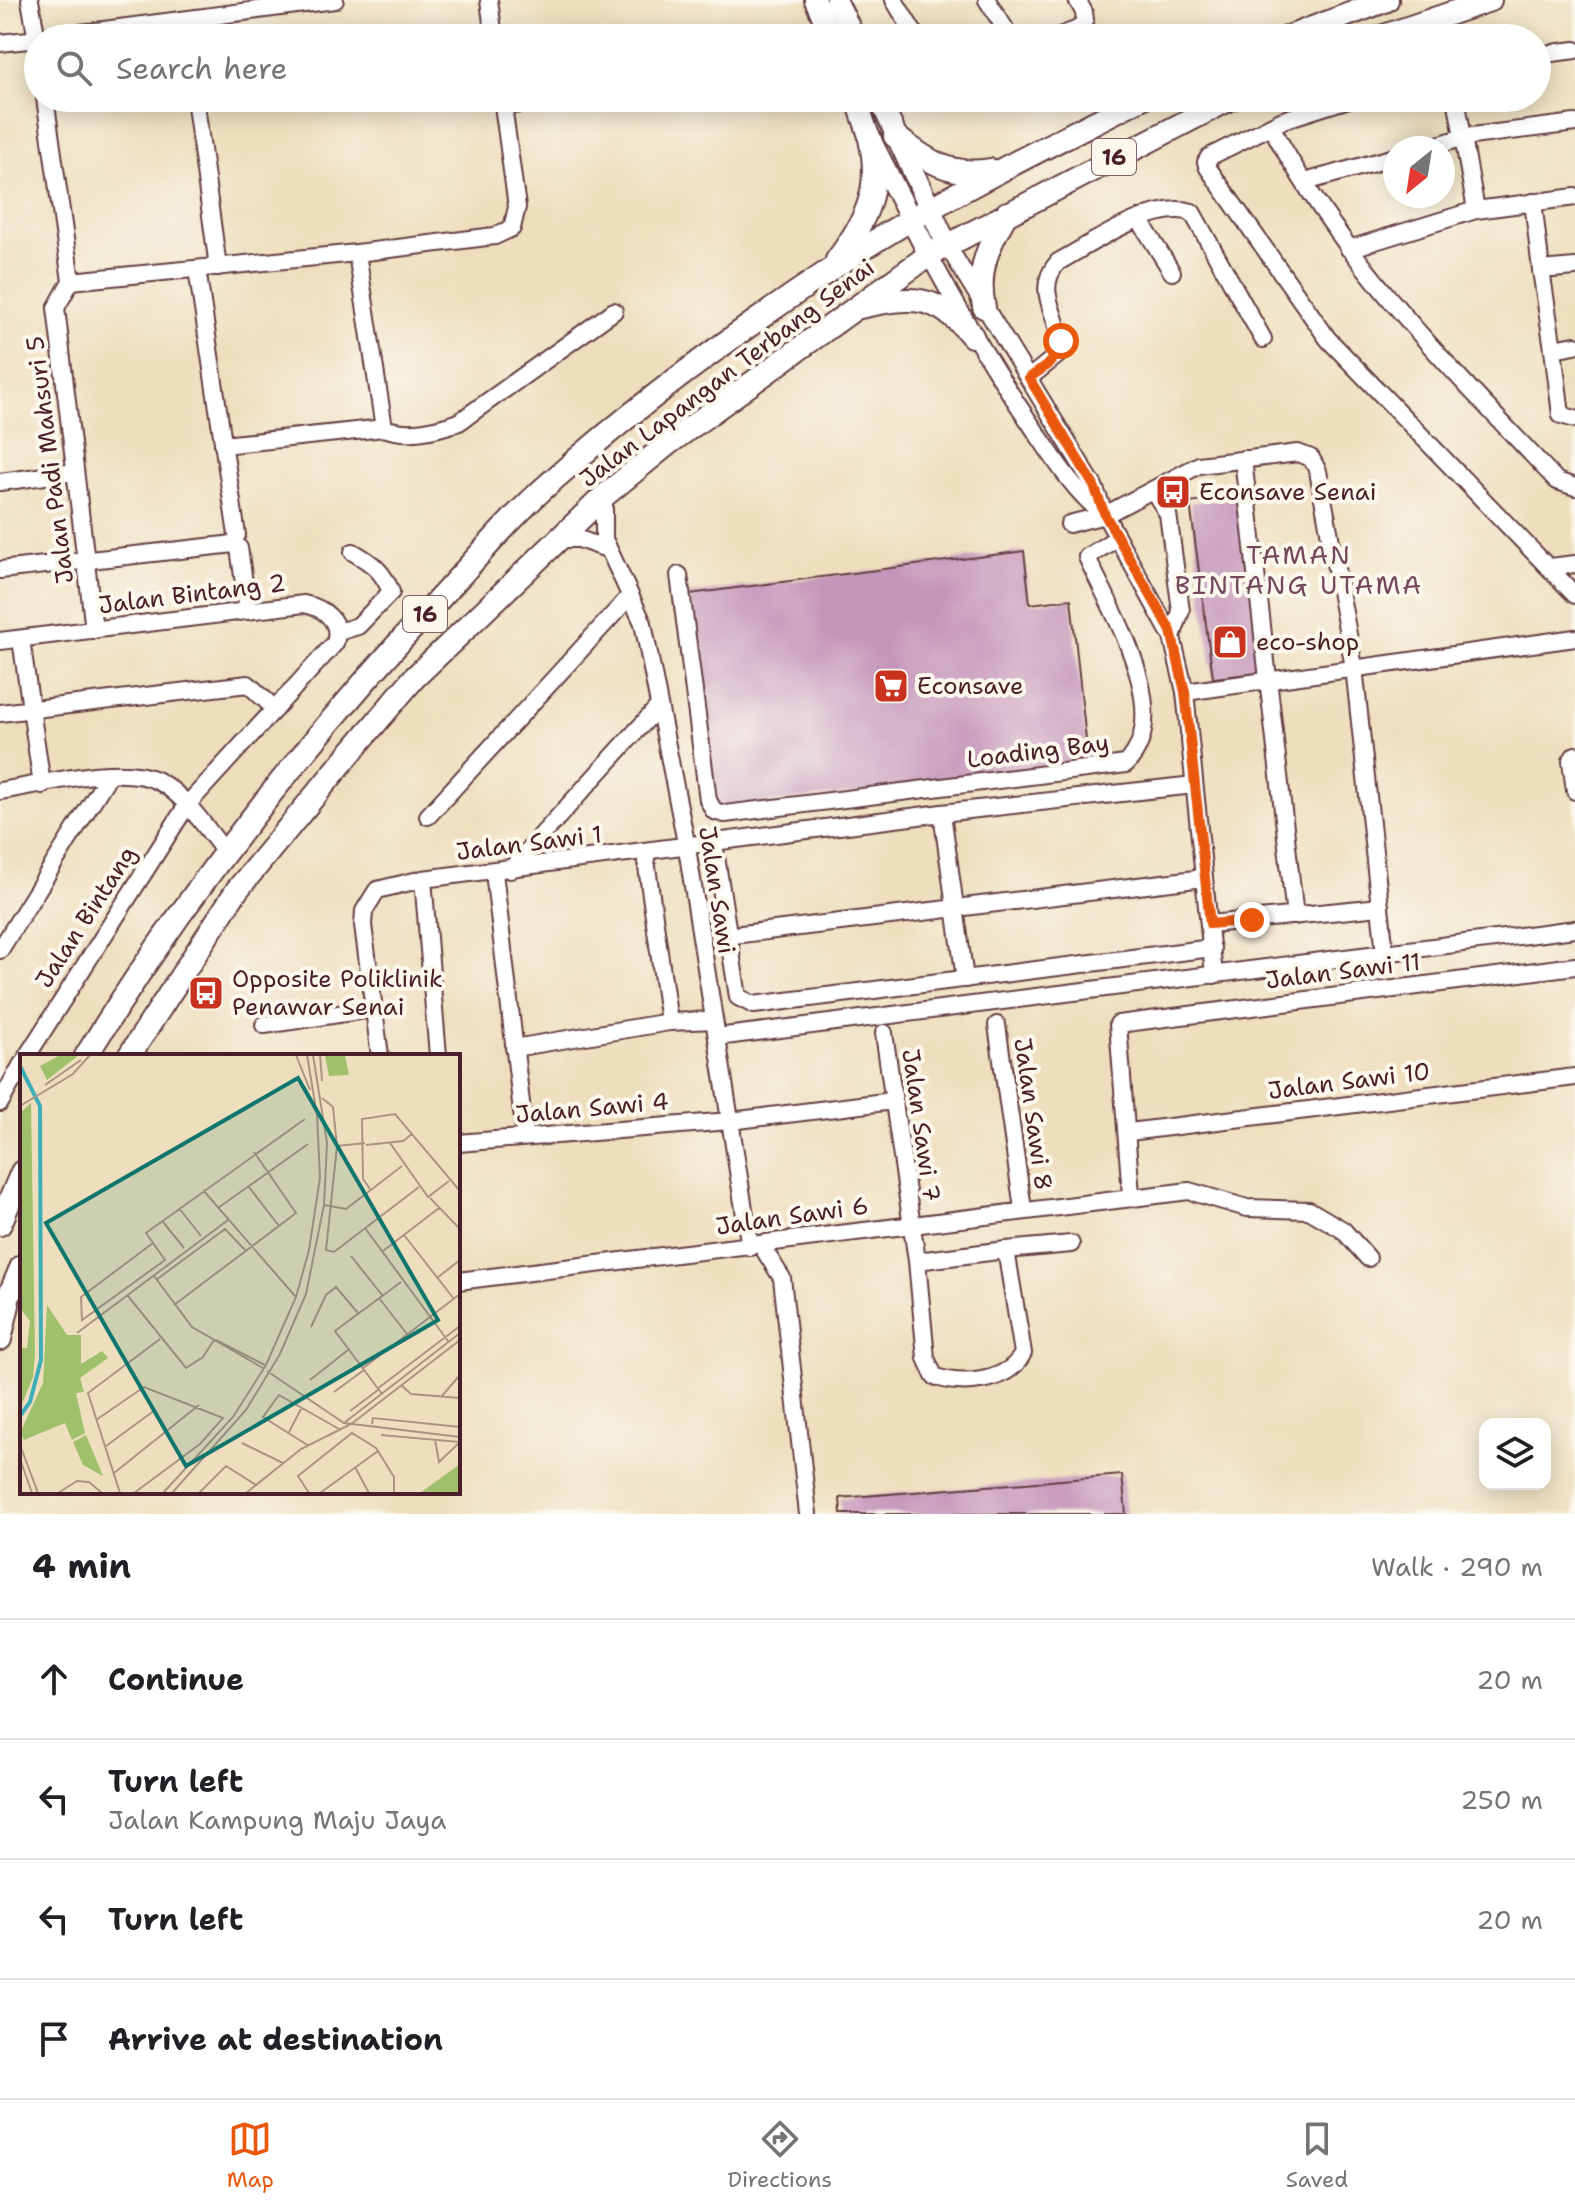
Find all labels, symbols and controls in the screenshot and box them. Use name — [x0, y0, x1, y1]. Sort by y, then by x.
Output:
search box — [24, 24, 1551, 112]
icon: search — [52, 46, 96, 90]
text: Search here — [116, 48, 287, 89]
north arrow — [1383, 136, 1455, 208]
road number: 16 — [1092, 139, 1136, 175]
street label: Jalan Lapangan Terbang Senai — [573, 251, 881, 495]
route start — [1043, 323, 1079, 359]
street label: Jalan Padi Mahsuri 5 — [19, 334, 81, 586]
bus stop icon: Econsave Senai — [1154, 473, 1192, 511]
place label: Econsave Senai — [1199, 476, 1377, 508]
district label: TAMAN BINTANG UTAMA — [1175, 537, 1423, 602]
street label: Jalan Bintang 2 — [97, 567, 287, 621]
road number: 16 — [403, 596, 447, 632]
shop icon: eco-shop — [1211, 623, 1249, 661]
place label: eco-shop — [1256, 626, 1359, 658]
supermarket icon: Econsave — [872, 667, 910, 705]
place label: Econsave — [917, 670, 1024, 702]
street label: Loading Bay — [965, 726, 1111, 776]
street label: Jalan Sawi 1 — [454, 818, 604, 868]
street label: Jalan Sawi — [691, 824, 743, 956]
street label: Jalan Bintang — [28, 840, 144, 994]
route end — [1234, 902, 1270, 938]
street label: Jalan Sawi 11 — [1263, 946, 1423, 996]
place label: Opposite Poliklinik Penawar Senai — [232, 963, 443, 1023]
bus stop icon: Opposite Poliklinik Penawar Senai — [187, 974, 225, 1012]
street label: Jalan Sawi 8 — [1006, 1036, 1060, 1192]
street label: Jalan Sawi 7 — [894, 1047, 948, 1203]
inset map — [20, 1054, 460, 1494]
street label: Jalan Sawi 10 — [1266, 1055, 1432, 1107]
street label: Jalan Sawi 4 — [514, 1085, 670, 1131]
street label: Jalan Sawi 6 — [714, 1189, 870, 1243]
map controls — [1479, 1418, 1551, 1490]
button: layers — [1479, 1418, 1551, 1490]
text: 4 min — [32, 1543, 131, 1589]
text: Walk · 290 m — [1371, 1549, 1543, 1584]
icon: ahead — [32, 1657, 76, 1701]
text: Continue — [108, 1659, 244, 1700]
text: 20 m — [1476, 1662, 1543, 1697]
text: Turn left — [108, 1761, 243, 1802]
icon: left — [32, 1777, 76, 1821]
text: 250 m — [1460, 1782, 1543, 1817]
text: Jalan Kampung Maju Jaya — [108, 1802, 446, 1837]
icon: left — [32, 1897, 76, 1941]
text: Turn left — [108, 1899, 243, 1940]
text: 20 m — [1476, 1902, 1543, 1937]
icon: arrive — [32, 2017, 76, 2061]
text: Arrive at destination — [108, 2019, 443, 2060]
tab: Map — [227, 2117, 274, 2194]
tab: Directions — [727, 2117, 832, 2194]
tab: Saved — [1286, 2117, 1348, 2194]

